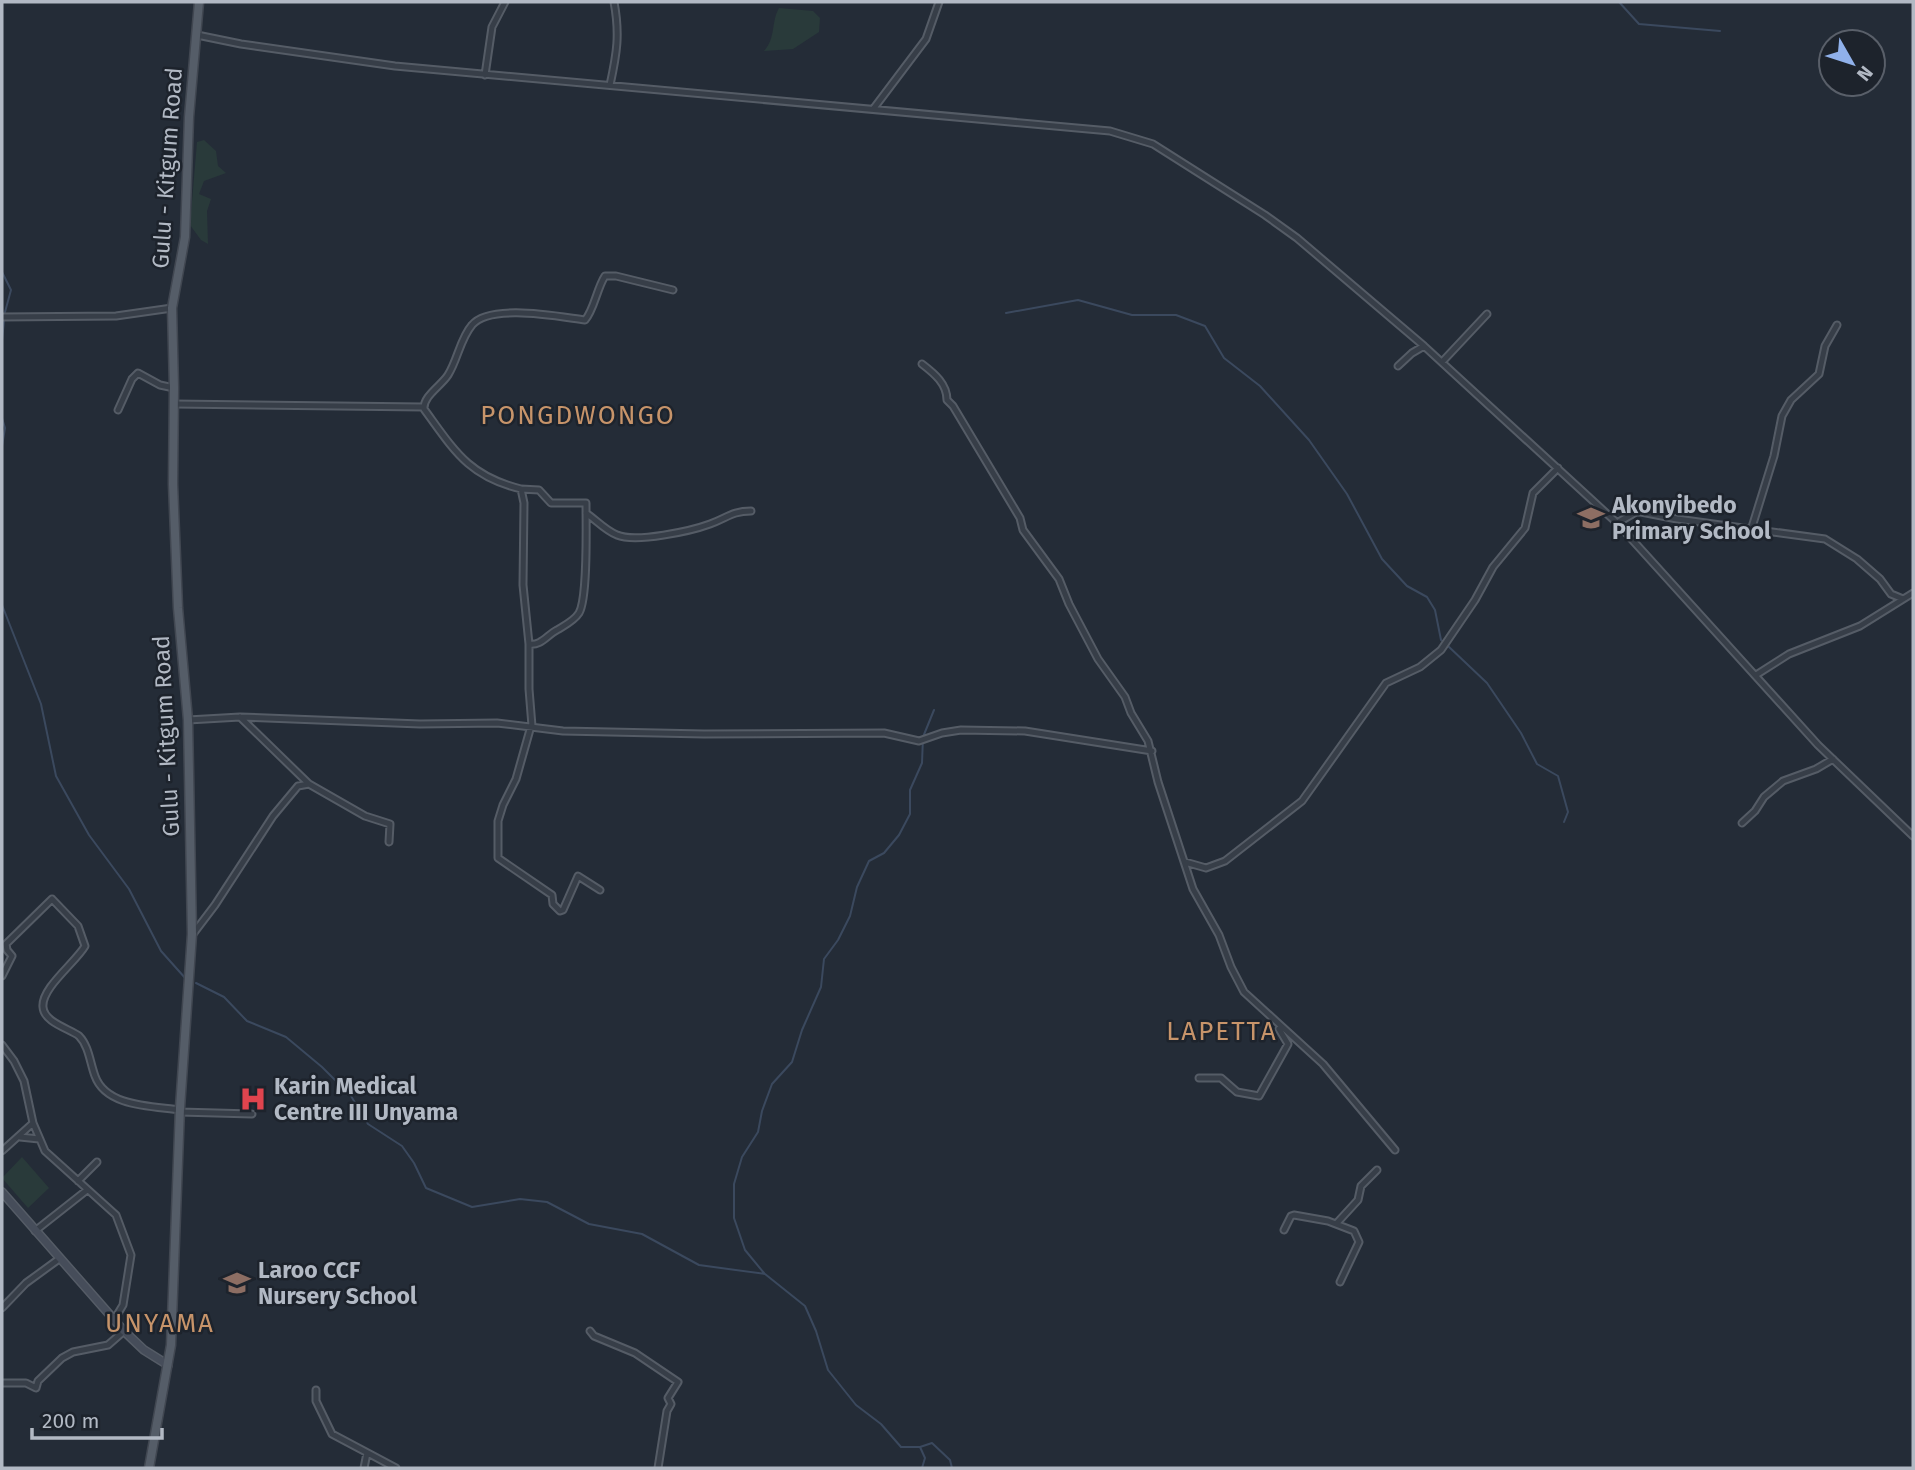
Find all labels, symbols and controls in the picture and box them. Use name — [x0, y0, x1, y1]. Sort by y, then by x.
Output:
north arrow — [1817, 28, 1887, 98]
text: N — [1852, 61, 1878, 86]
street label: Gulu - Kitgum Road — [146, 67, 188, 269]
district label: PONGDWONGO — [480, 400, 676, 431]
place label: Akonyibedo Primary School — [1611, 491, 1771, 545]
school or university icon: Akonyibedo Primary School — [1576, 503, 1606, 533]
street label: Gulu - Kitgum Road — [147, 635, 185, 837]
district label: LAPETTA — [1166, 1016, 1278, 1047]
place label: Karin Medical Centre III Unyama — [274, 1072, 458, 1126]
hospital icon: Karin Medical Centre III Unyama — [238, 1084, 268, 1114]
place label: Laroo CCF Nursery School — [258, 1256, 417, 1310]
school or university icon: Laroo CCF Nursery School — [222, 1268, 252, 1298]
district label: UNYAMA — [105, 1308, 215, 1339]
scale bar — [32, 1396, 161, 1440]
text: 200 m — [42, 1408, 99, 1434]

